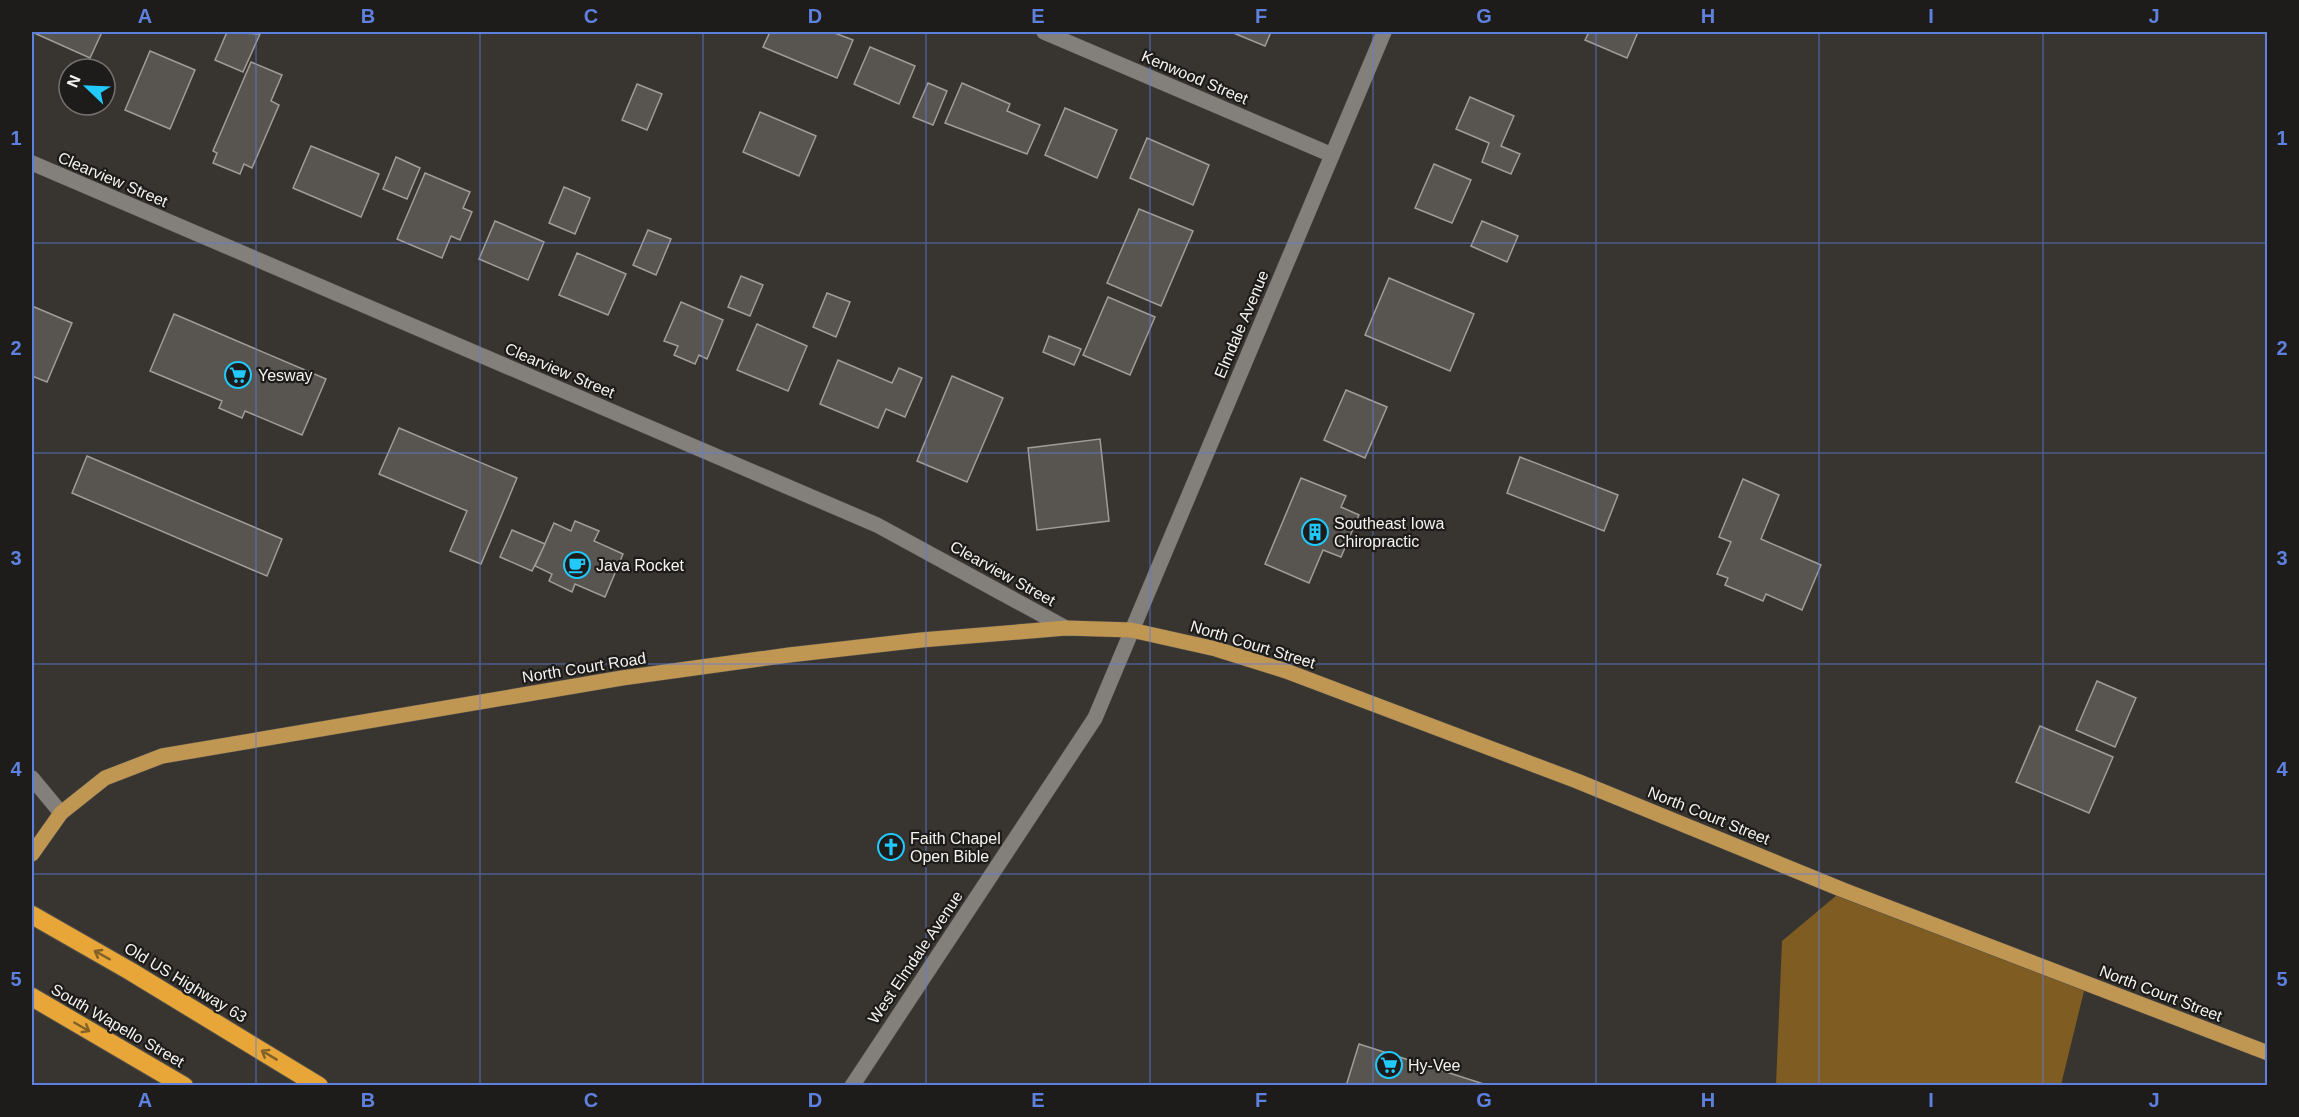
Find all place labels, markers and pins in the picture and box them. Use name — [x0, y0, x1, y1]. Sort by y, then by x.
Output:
supermarket icon: Yesway — [223, 360, 253, 390]
place label: Yesway — [258, 367, 313, 384]
place label: Southeast Iowa Chiropractic — [1334, 515, 1444, 550]
building icon: Southeast Iowa Chiropractic — [1300, 517, 1330, 547]
cafe icon: Java Rocket — [562, 550, 592, 580]
place label: Java Rocket — [596, 557, 685, 574]
place label: Faith Chapel Open Bible — [910, 830, 1001, 865]
church icon: Faith Chapel Open Bible — [876, 832, 906, 862]
supermarket icon: Hy-Vee — [1374, 1050, 1404, 1080]
place label: Hy-Vee — [1408, 1057, 1461, 1074]

